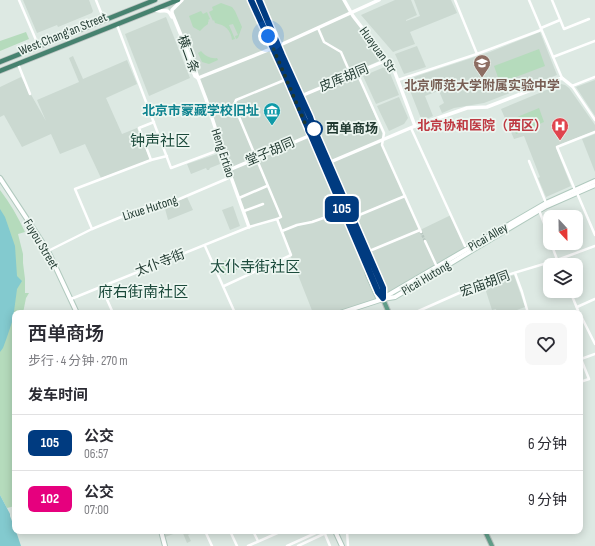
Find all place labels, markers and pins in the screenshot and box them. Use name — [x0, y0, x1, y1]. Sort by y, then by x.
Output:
school or university icon: 北京师范大学附属实验中学 — [472, 53, 492, 78]
place label: 北京师范大学附属实验中学 — [404, 78, 560, 94]
museum icon: 北京市蒙藏学校旧址 — [262, 101, 282, 126]
place label: 北京市蒙藏学校旧址 — [142, 103, 259, 119]
hospital icon: 北京协和医院（西区） — [550, 116, 570, 141]
place label: 北京协和医院（西区） — [417, 118, 547, 134]
marker: 西单商场 — [305, 120, 323, 138]
place label: 西单商场 — [326, 121, 378, 137]

